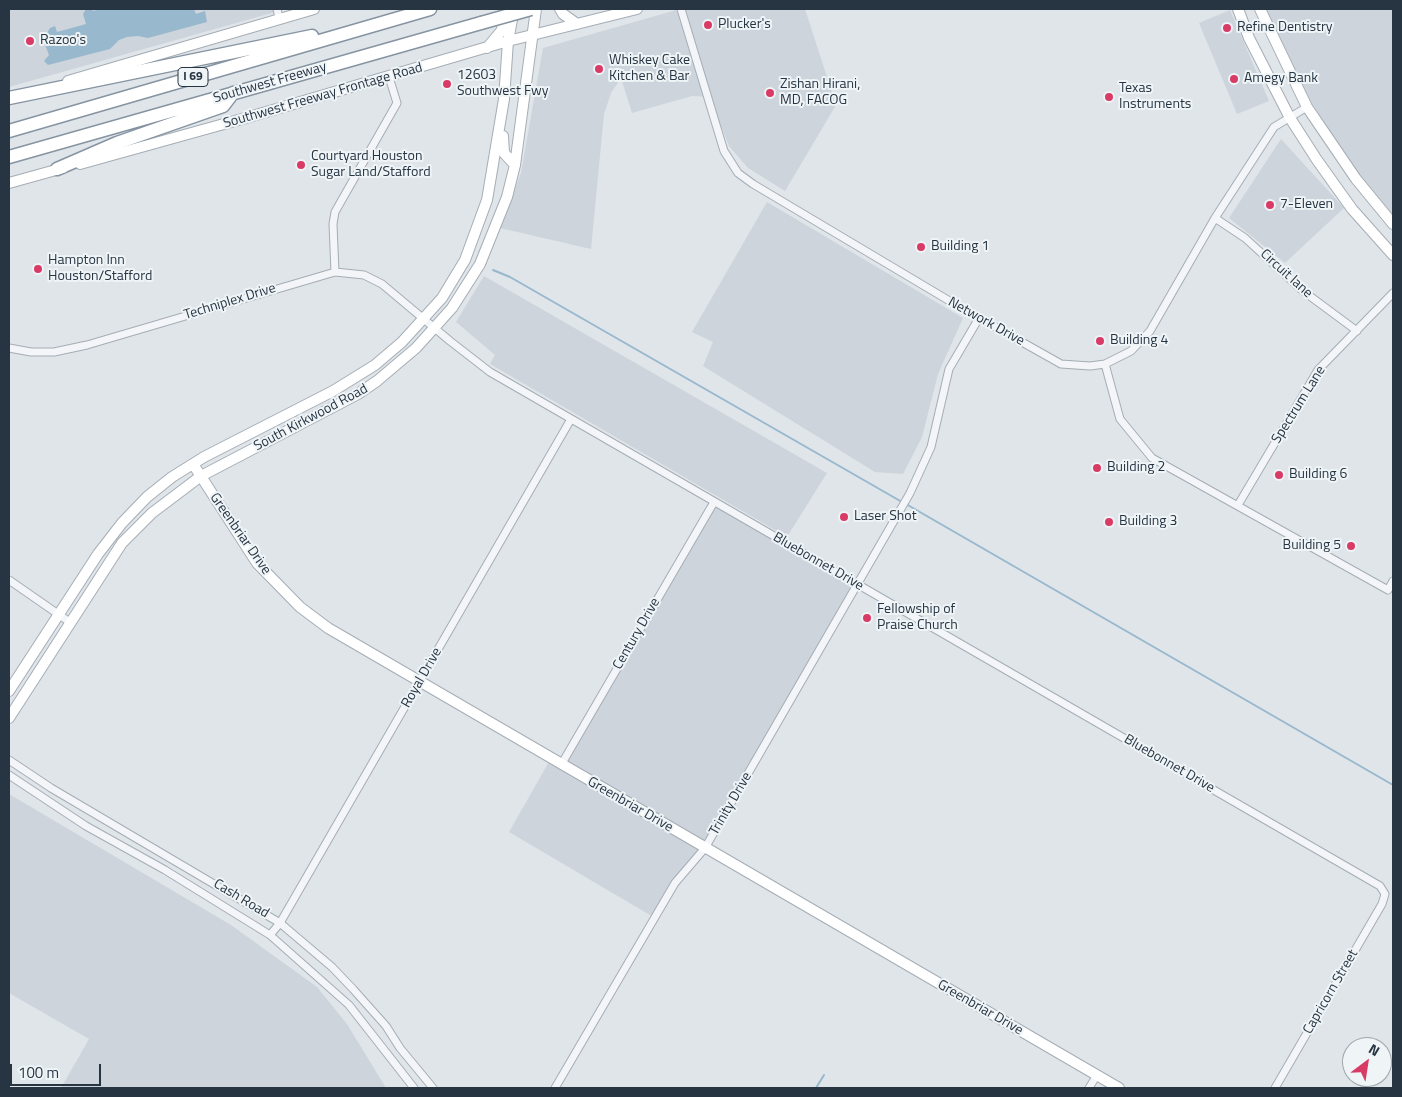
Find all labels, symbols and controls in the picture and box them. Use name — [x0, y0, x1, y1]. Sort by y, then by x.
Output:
place label: Plucker's — [718, 17, 771, 33]
marker: Plucker's — [702, 19, 714, 31]
place label: Refine Dentistry — [1237, 20, 1333, 36]
marker: Refine Dentistry — [1221, 22, 1233, 34]
place label: Razoo's — [40, 33, 86, 49]
marker: Razoo's — [24, 35, 36, 47]
place label: Whiskey Cake Kitchen & Bar — [609, 53, 690, 85]
street label: Southwest Freeway — [211, 59, 329, 107]
street label: Southwest Freeway Frontage Road — [221, 59, 425, 133]
marker: Whiskey Cake Kitchen & Bar — [593, 63, 605, 75]
road number: I 69 — [178, 68, 208, 86]
place label: 12603 Southwest Fwy — [457, 68, 549, 100]
place label: Amegy Bank — [1244, 71, 1318, 87]
marker: Amegy Bank — [1228, 73, 1240, 85]
place label: Zishan Hirani, MD, FACOG — [780, 77, 860, 110]
marker: 12603 Southwest Fwy — [441, 78, 453, 90]
place label: Texas Instruments — [1119, 81, 1191, 114]
marker: Zishan Hirani, MD, FACOG — [764, 87, 776, 99]
marker: Texas Instruments — [1103, 91, 1115, 103]
place label: Courtyard Houston Sugar Land/Stafford — [311, 149, 431, 182]
marker: Courtyard Houston Sugar Land/Stafford — [295, 159, 307, 171]
place label: 7-Eleven — [1280, 197, 1333, 213]
marker: 7-Eleven — [1264, 199, 1276, 211]
place label: Building 1 — [931, 239, 989, 255]
marker: Building 1 — [915, 241, 927, 253]
street label: Circuit lane — [1256, 246, 1316, 302]
place label: Hampton Inn Houston/Stafford — [48, 253, 152, 286]
marker: Hampton Inn Houston/Stafford — [32, 263, 44, 275]
street label: Techniplex Drive — [182, 280, 278, 324]
street label: Network Drive — [945, 294, 1027, 350]
place label: Building 4 — [1110, 333, 1168, 349]
marker: Building 4 — [1094, 335, 1106, 347]
street label: Spectrum Lane — [1268, 363, 1330, 447]
street label: South Kirkwood Road — [251, 381, 371, 455]
place label: Building 2 — [1107, 460, 1165, 476]
marker: Building 2 — [1091, 462, 1103, 474]
place label: Building 6 — [1289, 467, 1347, 483]
marker: Building 6 — [1273, 469, 1285, 481]
street label: Greenbriar Drive — [206, 490, 274, 578]
place label: Laser Shot — [854, 509, 917, 525]
marker: Laser Shot — [838, 511, 850, 523]
place label: Building 3 — [1119, 514, 1177, 530]
marker: Building 3 — [1103, 516, 1115, 528]
street label: Bluebonnet Drive — [770, 529, 866, 595]
place label: Building 5 — [1283, 538, 1341, 554]
marker: Building 5 — [1345, 540, 1357, 552]
street label: Century Drive — [610, 595, 664, 673]
place label: Fellowship of Praise Church — [877, 602, 958, 634]
marker: Fellowship of Praise Church — [861, 612, 873, 624]
street label: Royal Drive — [398, 645, 446, 711]
street label: Bluebonnet Drive — [1121, 731, 1217, 797]
street label: Trinity Drive — [706, 769, 756, 839]
street label: Greenbriar Drive — [584, 774, 676, 836]
street label: Cash Road — [210, 876, 272, 922]
street label: Capricorn Street — [1300, 947, 1362, 1037]
street label: Greenbriar Drive — [934, 977, 1026, 1039]
north arrow — [1342, 1037, 1392, 1087]
text: N — [1365, 1038, 1384, 1061]
scale bar — [12, 1054, 104, 1086]
text: 100 m — [18, 1061, 59, 1084]

